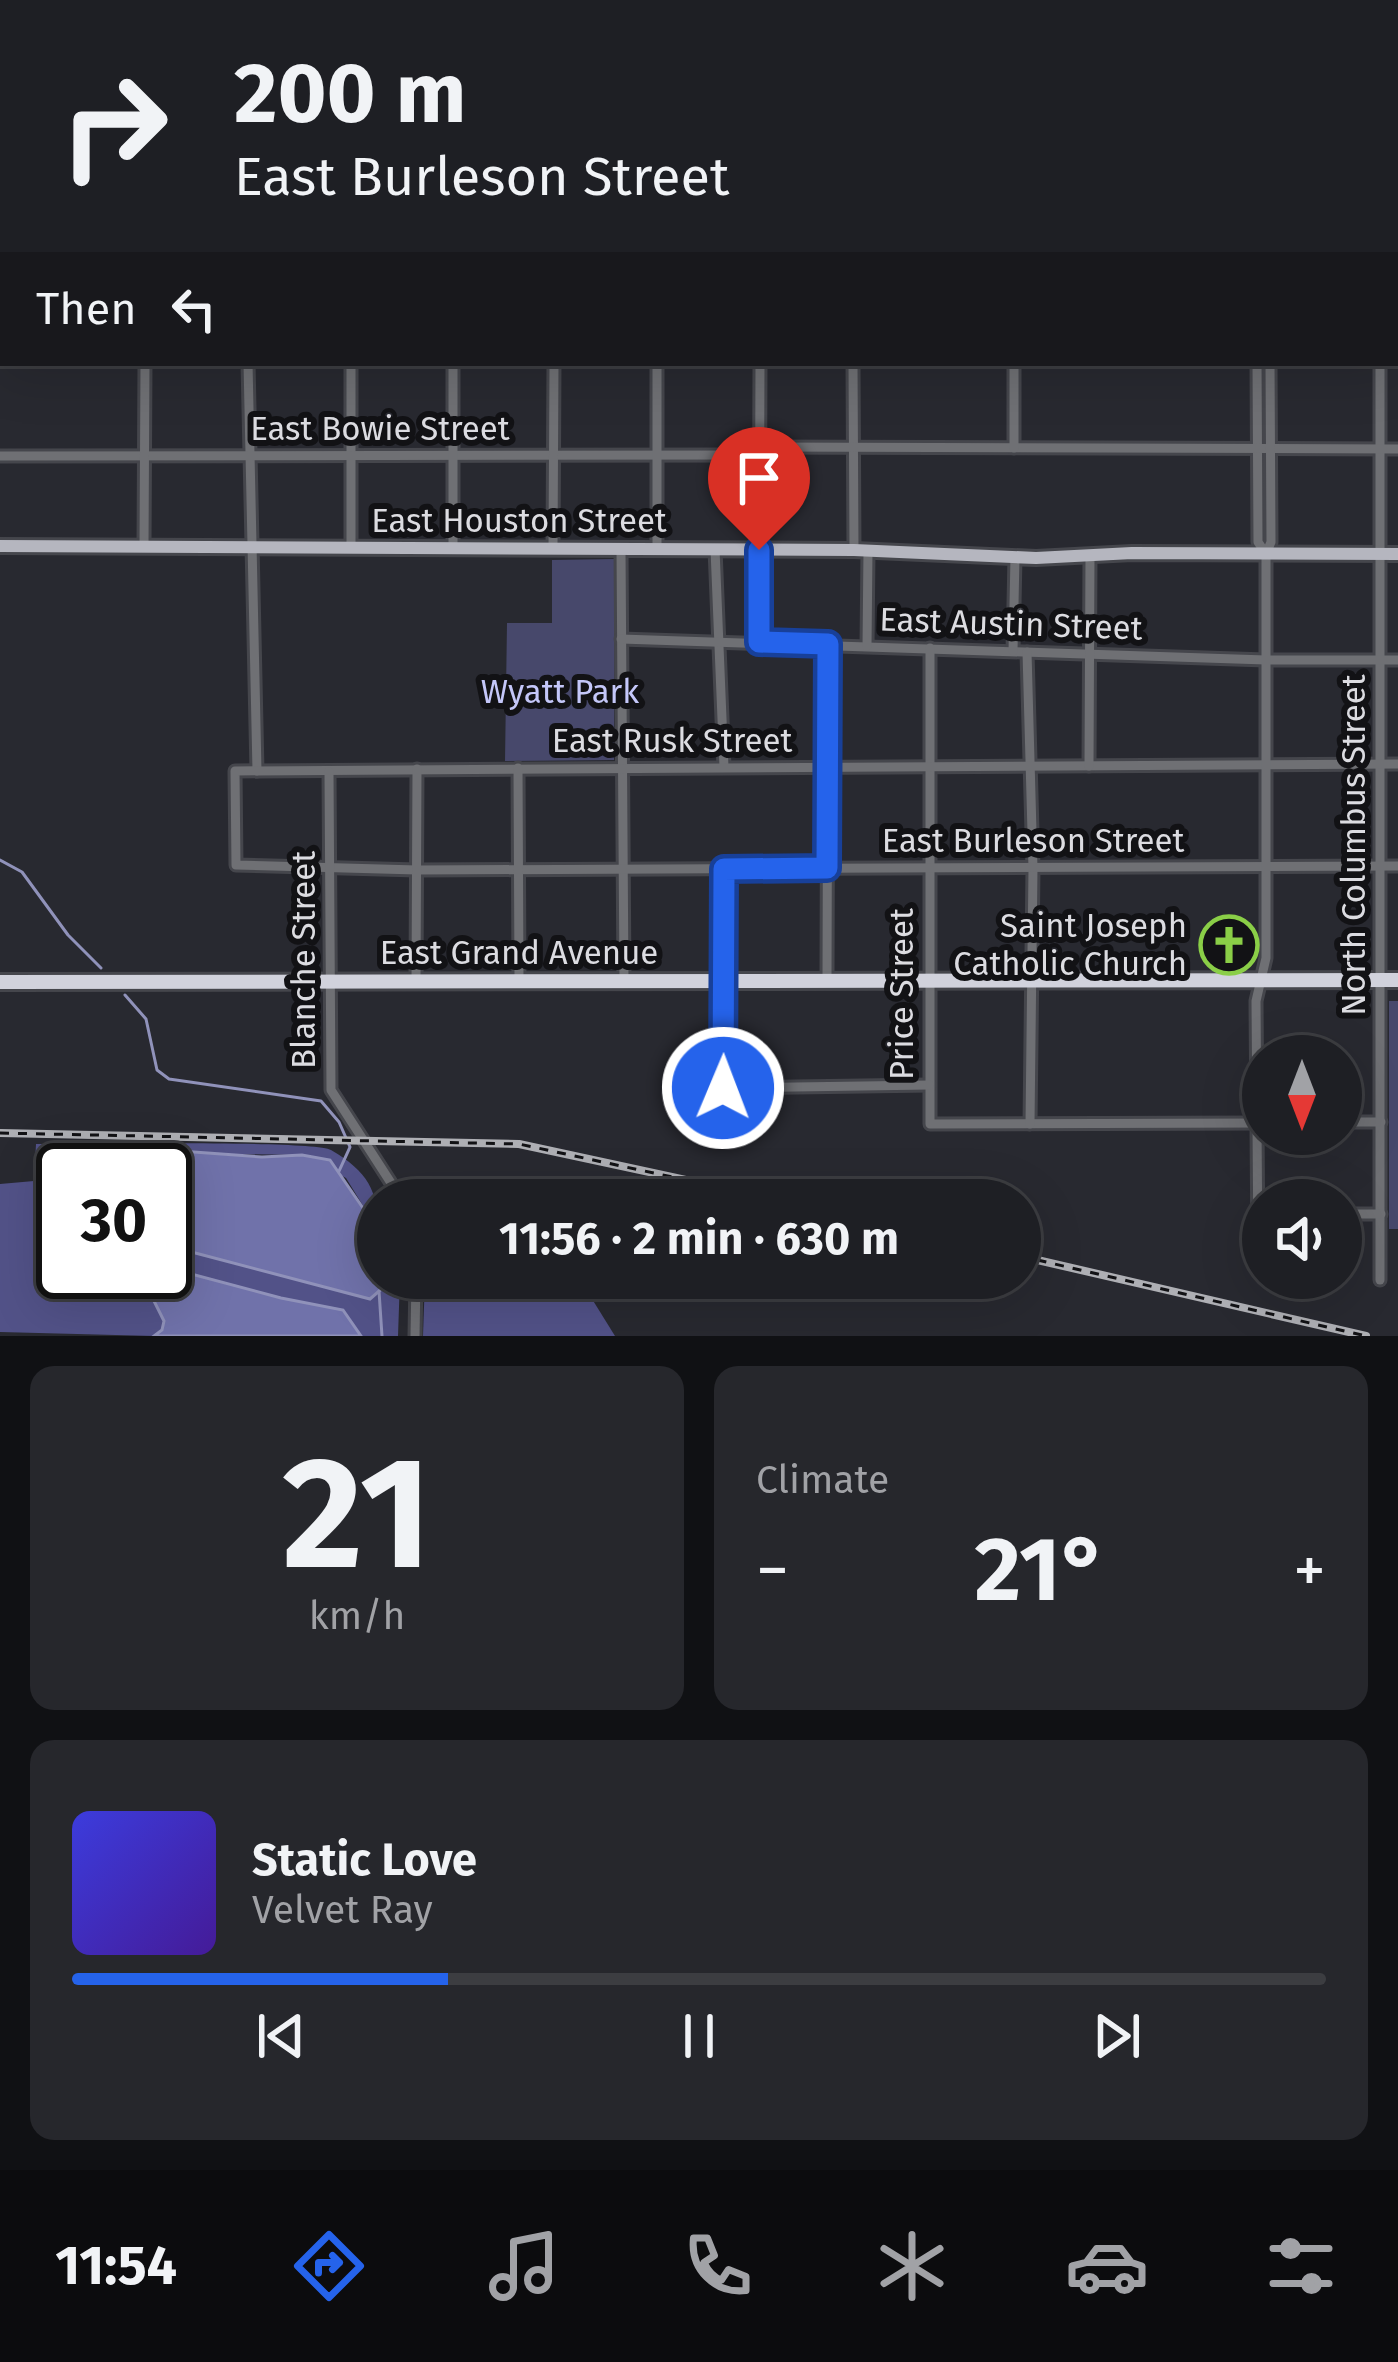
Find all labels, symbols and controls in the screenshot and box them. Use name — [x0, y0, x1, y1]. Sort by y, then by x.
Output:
text: 200 m — [234, 43, 467, 144]
icon: right — [36, 48, 192, 204]
text: East Burleson Street — [234, 145, 729, 209]
icon: left — [161, 276, 227, 342]
text: Then — [36, 282, 137, 336]
street label: East Bowie Street — [250, 409, 510, 449]
pin — [708, 427, 810, 550]
icon: arrive — [726, 445, 792, 511]
street label: East Houston Street — [371, 501, 667, 541]
street label: East Austin Street — [879, 599, 1143, 649]
park label: Wyatt Park — [481, 672, 639, 712]
street label: North Columbus Street — [1334, 674, 1374, 1016]
street label: East Rusk Street — [552, 721, 792, 761]
street label: East Burleson Street — [882, 821, 1184, 861]
street label: Blanche Street — [284, 851, 324, 1069]
place label: Saint Joseph Catholic Church — [953, 906, 1187, 984]
street label: Price Street — [882, 908, 922, 1080]
church icon: Saint Joseph Catholic Church — [1198, 914, 1260, 976]
street label: East Grand Avenue — [380, 933, 658, 973]
position arrow — [660, 1025, 786, 1151]
north arrow — [1242, 1035, 1362, 1155]
map controls — [1242, 1035, 1362, 1299]
speed limit sign: 30 — [36, 1143, 192, 1299]
button: sound — [1242, 1179, 1362, 1299]
text: 11:56 · 2 min · 630 m — [499, 1212, 899, 1266]
text: 21 — [282, 1421, 432, 1608]
text: Climate — [756, 1457, 889, 1503]
text: 21° — [974, 1516, 1108, 1624]
text: − — [756, 1531, 789, 1610]
text: + — [1293, 1531, 1326, 1610]
text: km/h — [309, 1593, 405, 1639]
text: Static Love — [252, 1833, 477, 1887]
text: Velvet Ray — [252, 1887, 433, 1933]
icon: previous — [248, 2003, 314, 2069]
icon: pause — [666, 2003, 732, 2069]
icon: next — [1084, 2003, 1150, 2069]
icon: directions — [287, 2224, 371, 2308]
icon: music — [482, 2224, 566, 2308]
icon: phone — [676, 2224, 760, 2308]
icon: climate — [870, 2224, 954, 2308]
icon: car — [1065, 2224, 1149, 2308]
icon: filters — [1259, 2224, 1343, 2308]
text: 11:54 — [55, 2234, 177, 2298]

